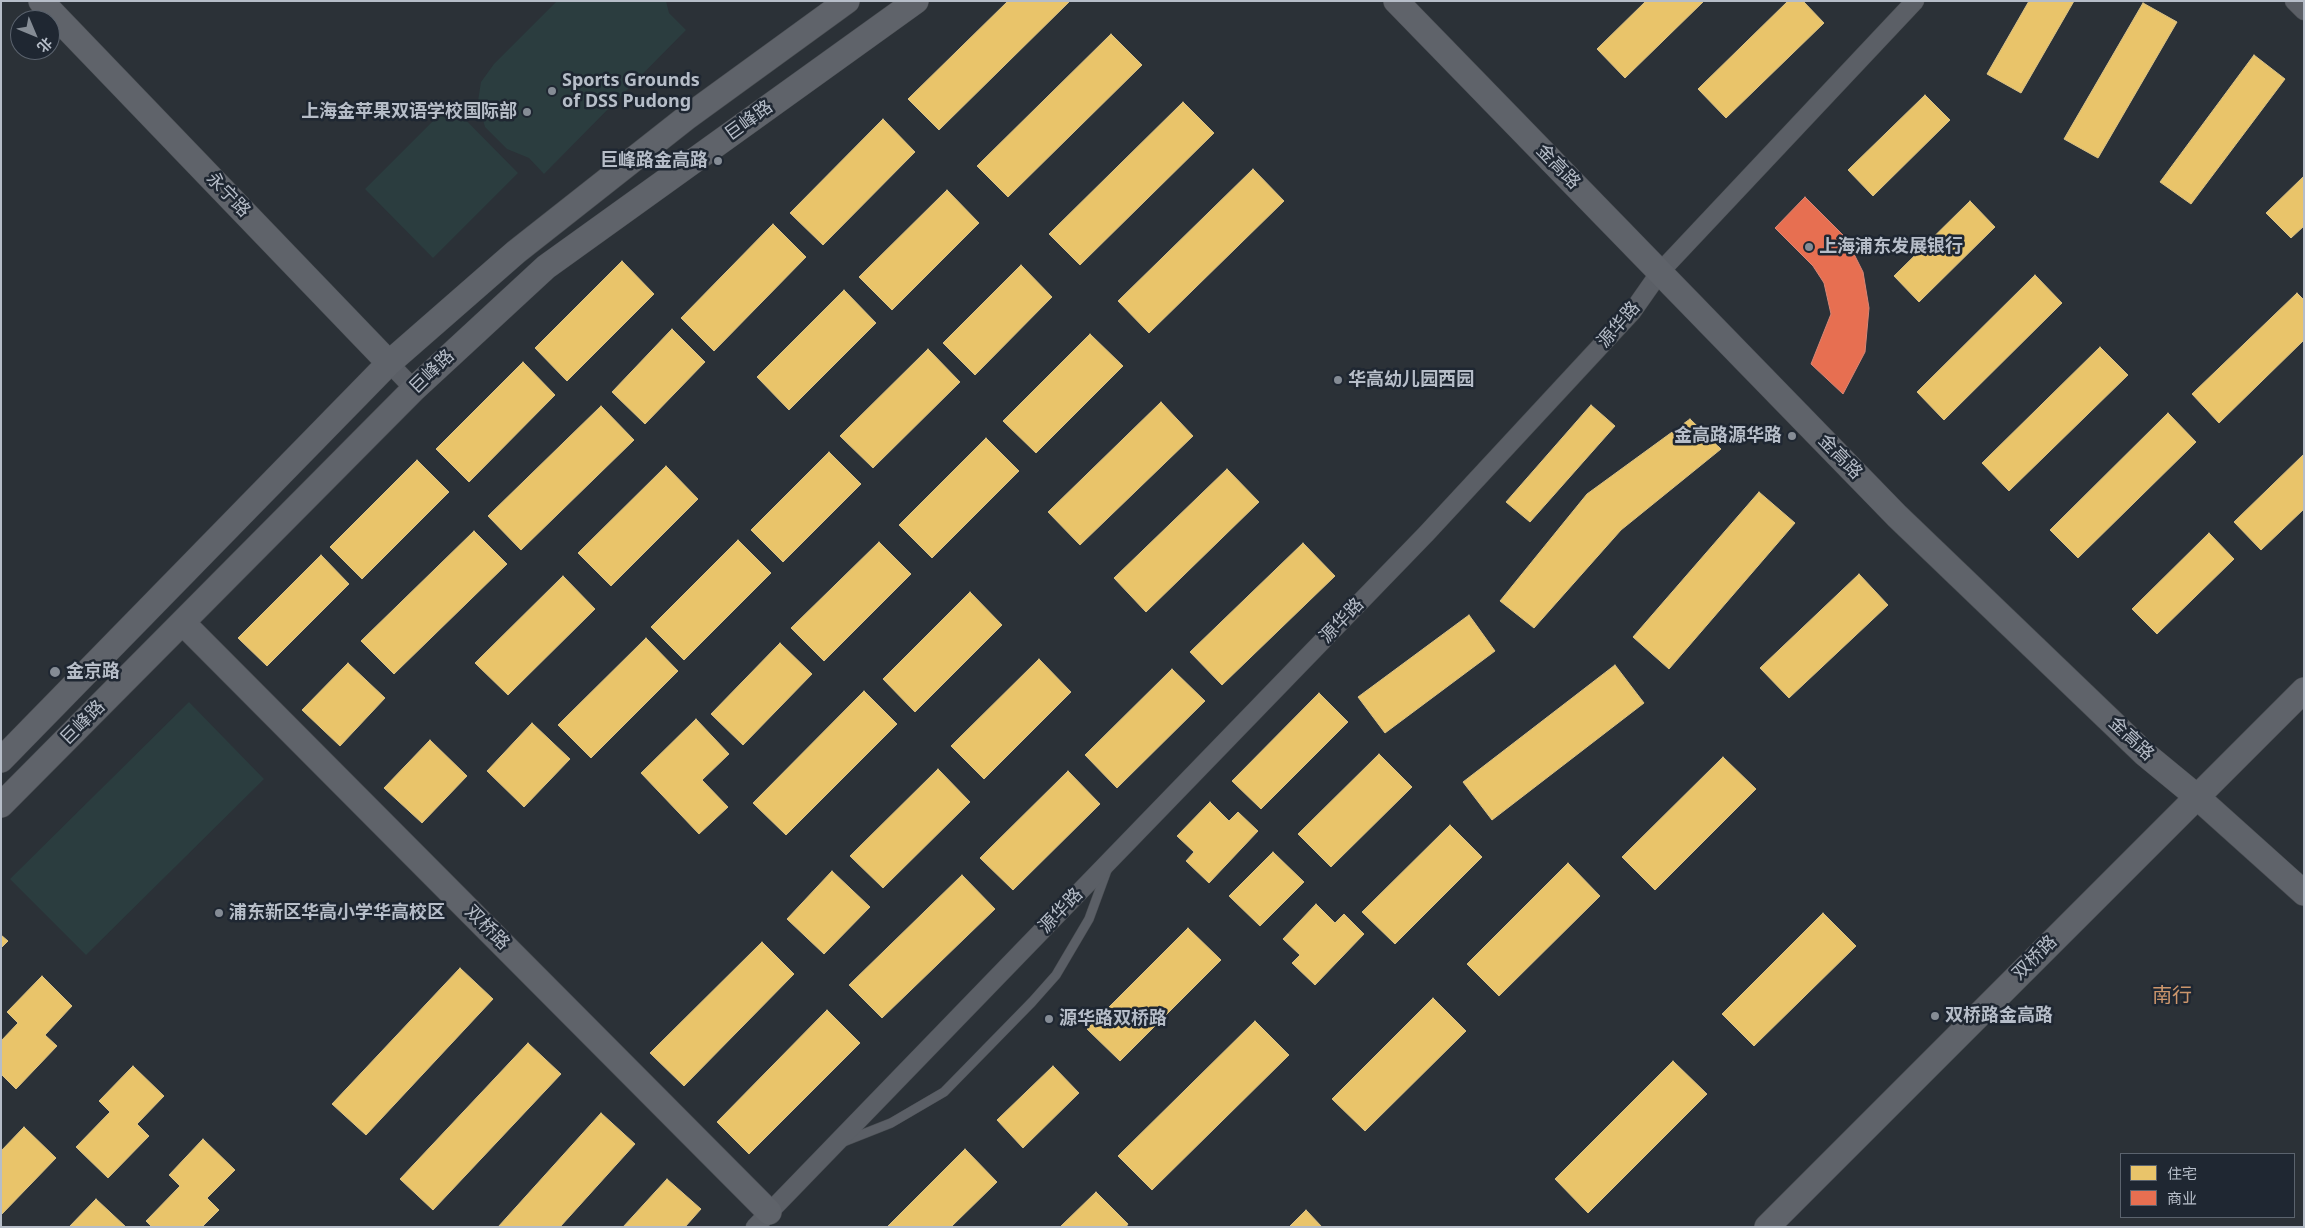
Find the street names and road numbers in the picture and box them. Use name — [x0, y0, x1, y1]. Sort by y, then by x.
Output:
street label: 巨峰路 — [721, 96, 777, 146]
street label: 金高路 — [1531, 140, 1585, 194]
street label: 永宁路 — [201, 168, 255, 222]
street label: 源华路 — [1593, 298, 1645, 352]
street label: 巨峰路 — [405, 345, 459, 399]
street label: 金高路 — [1813, 430, 1867, 484]
street label: 源华路 — [1315, 594, 1369, 648]
street label: 巨峰路 — [56, 696, 110, 750]
street label: 金高路 — [2104, 713, 2158, 765]
street label: 源华路 — [1034, 884, 1088, 938]
street label: 双桥路 — [460, 901, 514, 955]
street label: 双桥路 — [2008, 931, 2062, 985]

